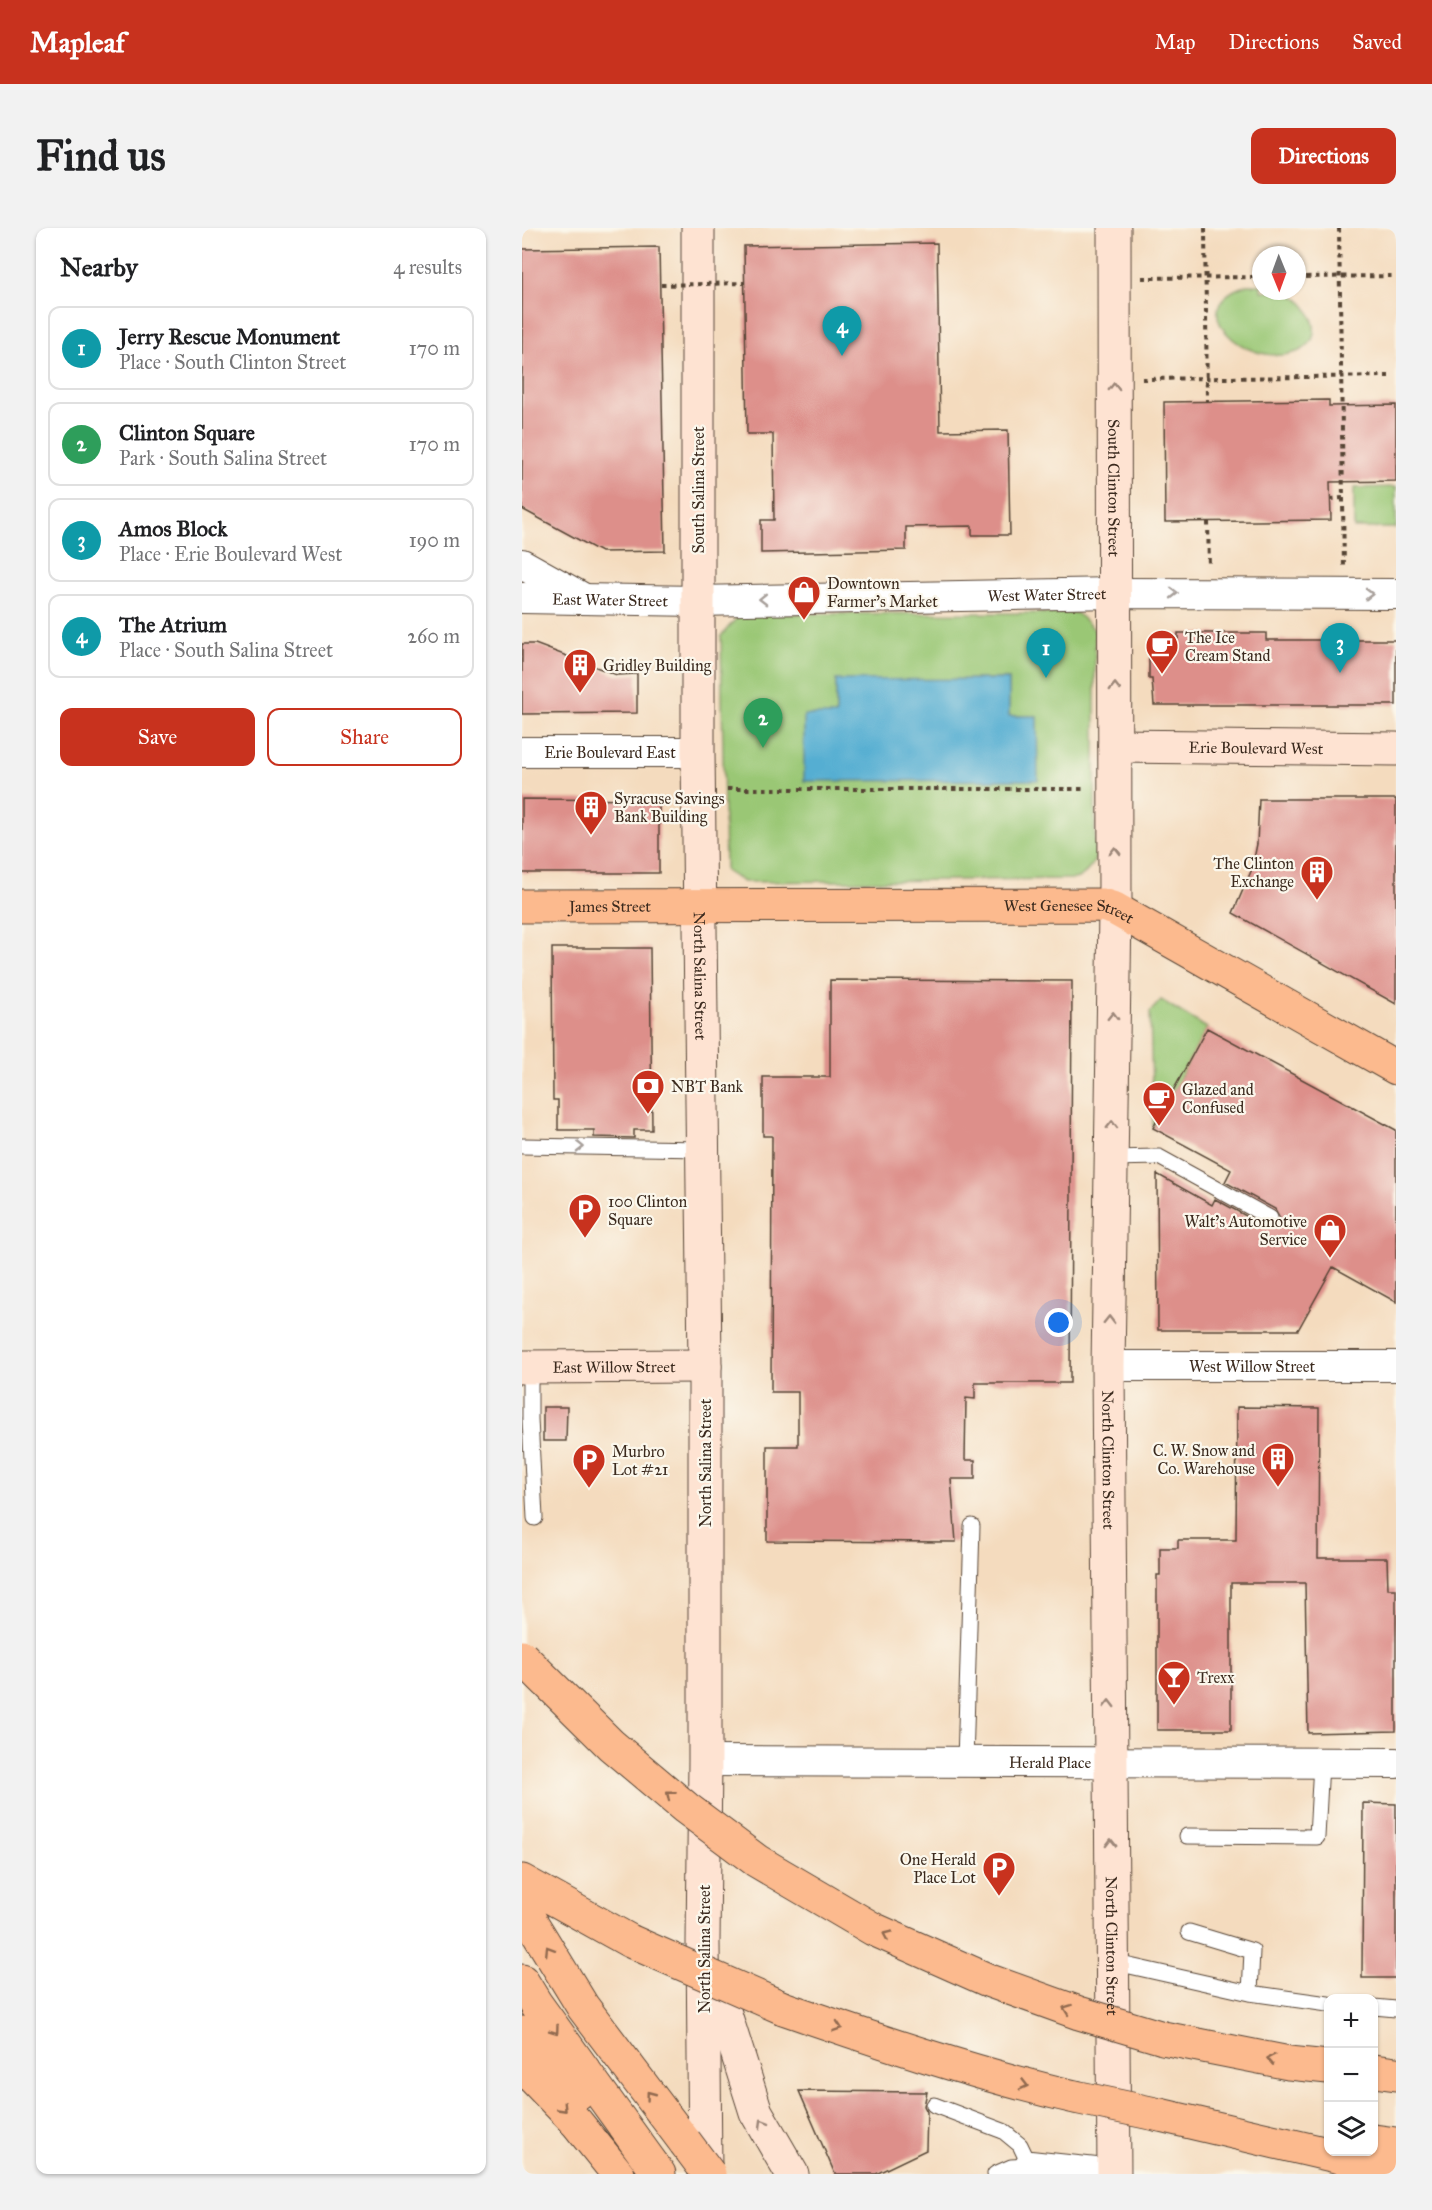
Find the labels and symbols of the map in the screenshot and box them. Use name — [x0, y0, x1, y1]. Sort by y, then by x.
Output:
north arrow — [1252, 246, 1306, 300]
pin: 4 — [822, 306, 862, 356]
one-way arrow — [1108, 383, 1120, 392]
street label: South Clinton Street — [1105, 419, 1124, 557]
street label: South Salina Street — [689, 426, 708, 554]
shop icon: Downtown Farmer's Market — [786, 574, 822, 621]
place label: Downtown Farmer's Market — [827, 574, 938, 611]
street label: West Water Street — [987, 584, 1107, 605]
one-way arrow — [1169, 587, 1178, 599]
one-way arrow — [1364, 588, 1373, 600]
street label: East Water Street — [552, 589, 668, 610]
one-way arrow — [758, 593, 767, 606]
pin: 3 — [1320, 624, 1360, 673]
pin: 1 — [1026, 628, 1066, 678]
cafe icon: The Ice Cream Stand — [1144, 628, 1180, 675]
place label: The Ice Cream Stand — [1185, 628, 1270, 665]
building icon: Gridley Building — [562, 647, 598, 694]
place label: Gridley Building — [603, 656, 712, 676]
one-way arrow — [1109, 683, 1121, 692]
pin: 2 — [744, 698, 782, 748]
street label: Erie Boulevard West — [1189, 737, 1324, 758]
street label: Erie Boulevard East — [544, 743, 676, 762]
building icon: Syracuse Savings Bank Building — [573, 789, 609, 836]
place label: Syracuse Savings Bank Building — [614, 789, 725, 827]
one-way arrow — [1109, 846, 1121, 855]
place label: The Clinton Exchange — [1213, 854, 1294, 892]
building icon: The Clinton Exchange — [1299, 854, 1335, 901]
street label: West Genesee Street — [1004, 895, 1138, 928]
street label: James Street — [567, 896, 651, 916]
street label: North Salina Street — [690, 911, 711, 1041]
one-way arrow — [1107, 1012, 1119, 1021]
bank icon: NBT Bank — [630, 1068, 666, 1115]
place label: NBT Bank — [671, 1077, 744, 1096]
cafe icon: Glazed and Confused — [1141, 1080, 1177, 1127]
place label: Glazed and Confused — [1182, 1080, 1254, 1117]
one-way arrow — [1105, 1120, 1118, 1129]
one-way arrow — [576, 1141, 585, 1153]
parking icon: 100 Clinton Square — [567, 1192, 603, 1239]
place label: 100 Clinton Square — [608, 1192, 687, 1230]
place label: Walt's Automotive Service — [1184, 1212, 1307, 1249]
shop icon: Walt's Automotive Service — [1312, 1212, 1348, 1259]
your location — [1044, 1308, 1073, 1337]
one-way arrow — [1102, 1315, 1115, 1324]
street label: East Willow Street — [552, 1357, 676, 1376]
street label: West Willow Street — [1189, 1357, 1315, 1376]
street label: North Clinton Street — [1099, 1390, 1119, 1530]
street label: North Salina Street — [696, 1398, 715, 1527]
place label: C. W. Snow and Co. Warehouse — [1153, 1441, 1255, 1478]
building icon: C. W. Snow and Co. Warehouse — [1260, 1441, 1296, 1488]
parking icon: Murbro Lot #21 — [571, 1442, 607, 1489]
place label: Murbro Lot #21 — [612, 1442, 668, 1479]
bar icon: Trexx — [1156, 1659, 1192, 1706]
place label: Trexx — [1197, 1668, 1234, 1687]
one-way arrow — [1103, 1699, 1115, 1708]
street label: Herald Place — [1009, 1752, 1092, 1772]
one-way arrow — [666, 1792, 677, 1803]
one-way arrow — [1104, 1838, 1117, 1847]
place label: One Herald Place Lot — [900, 1850, 976, 1887]
parking icon: One Herald Place Lot — [981, 1850, 1017, 1897]
street label: North Clinton Street — [1102, 1876, 1122, 2016]
street label: North Salina Street — [695, 1884, 714, 2013]
one-way arrow — [882, 1930, 893, 1942]
one-way arrow — [544, 1946, 556, 1956]
one-way arrow — [1062, 2003, 1073, 2016]
one-way arrow — [832, 2019, 843, 2032]
one-way arrow — [548, 2023, 559, 2034]
one-way arrow — [1266, 2053, 1276, 2066]
one-way arrow — [1019, 2078, 1029, 2091]
one-way arrow — [646, 2091, 657, 2102]
one-way arrow — [555, 2101, 566, 2112]
one-way arrow — [759, 2119, 770, 2129]

